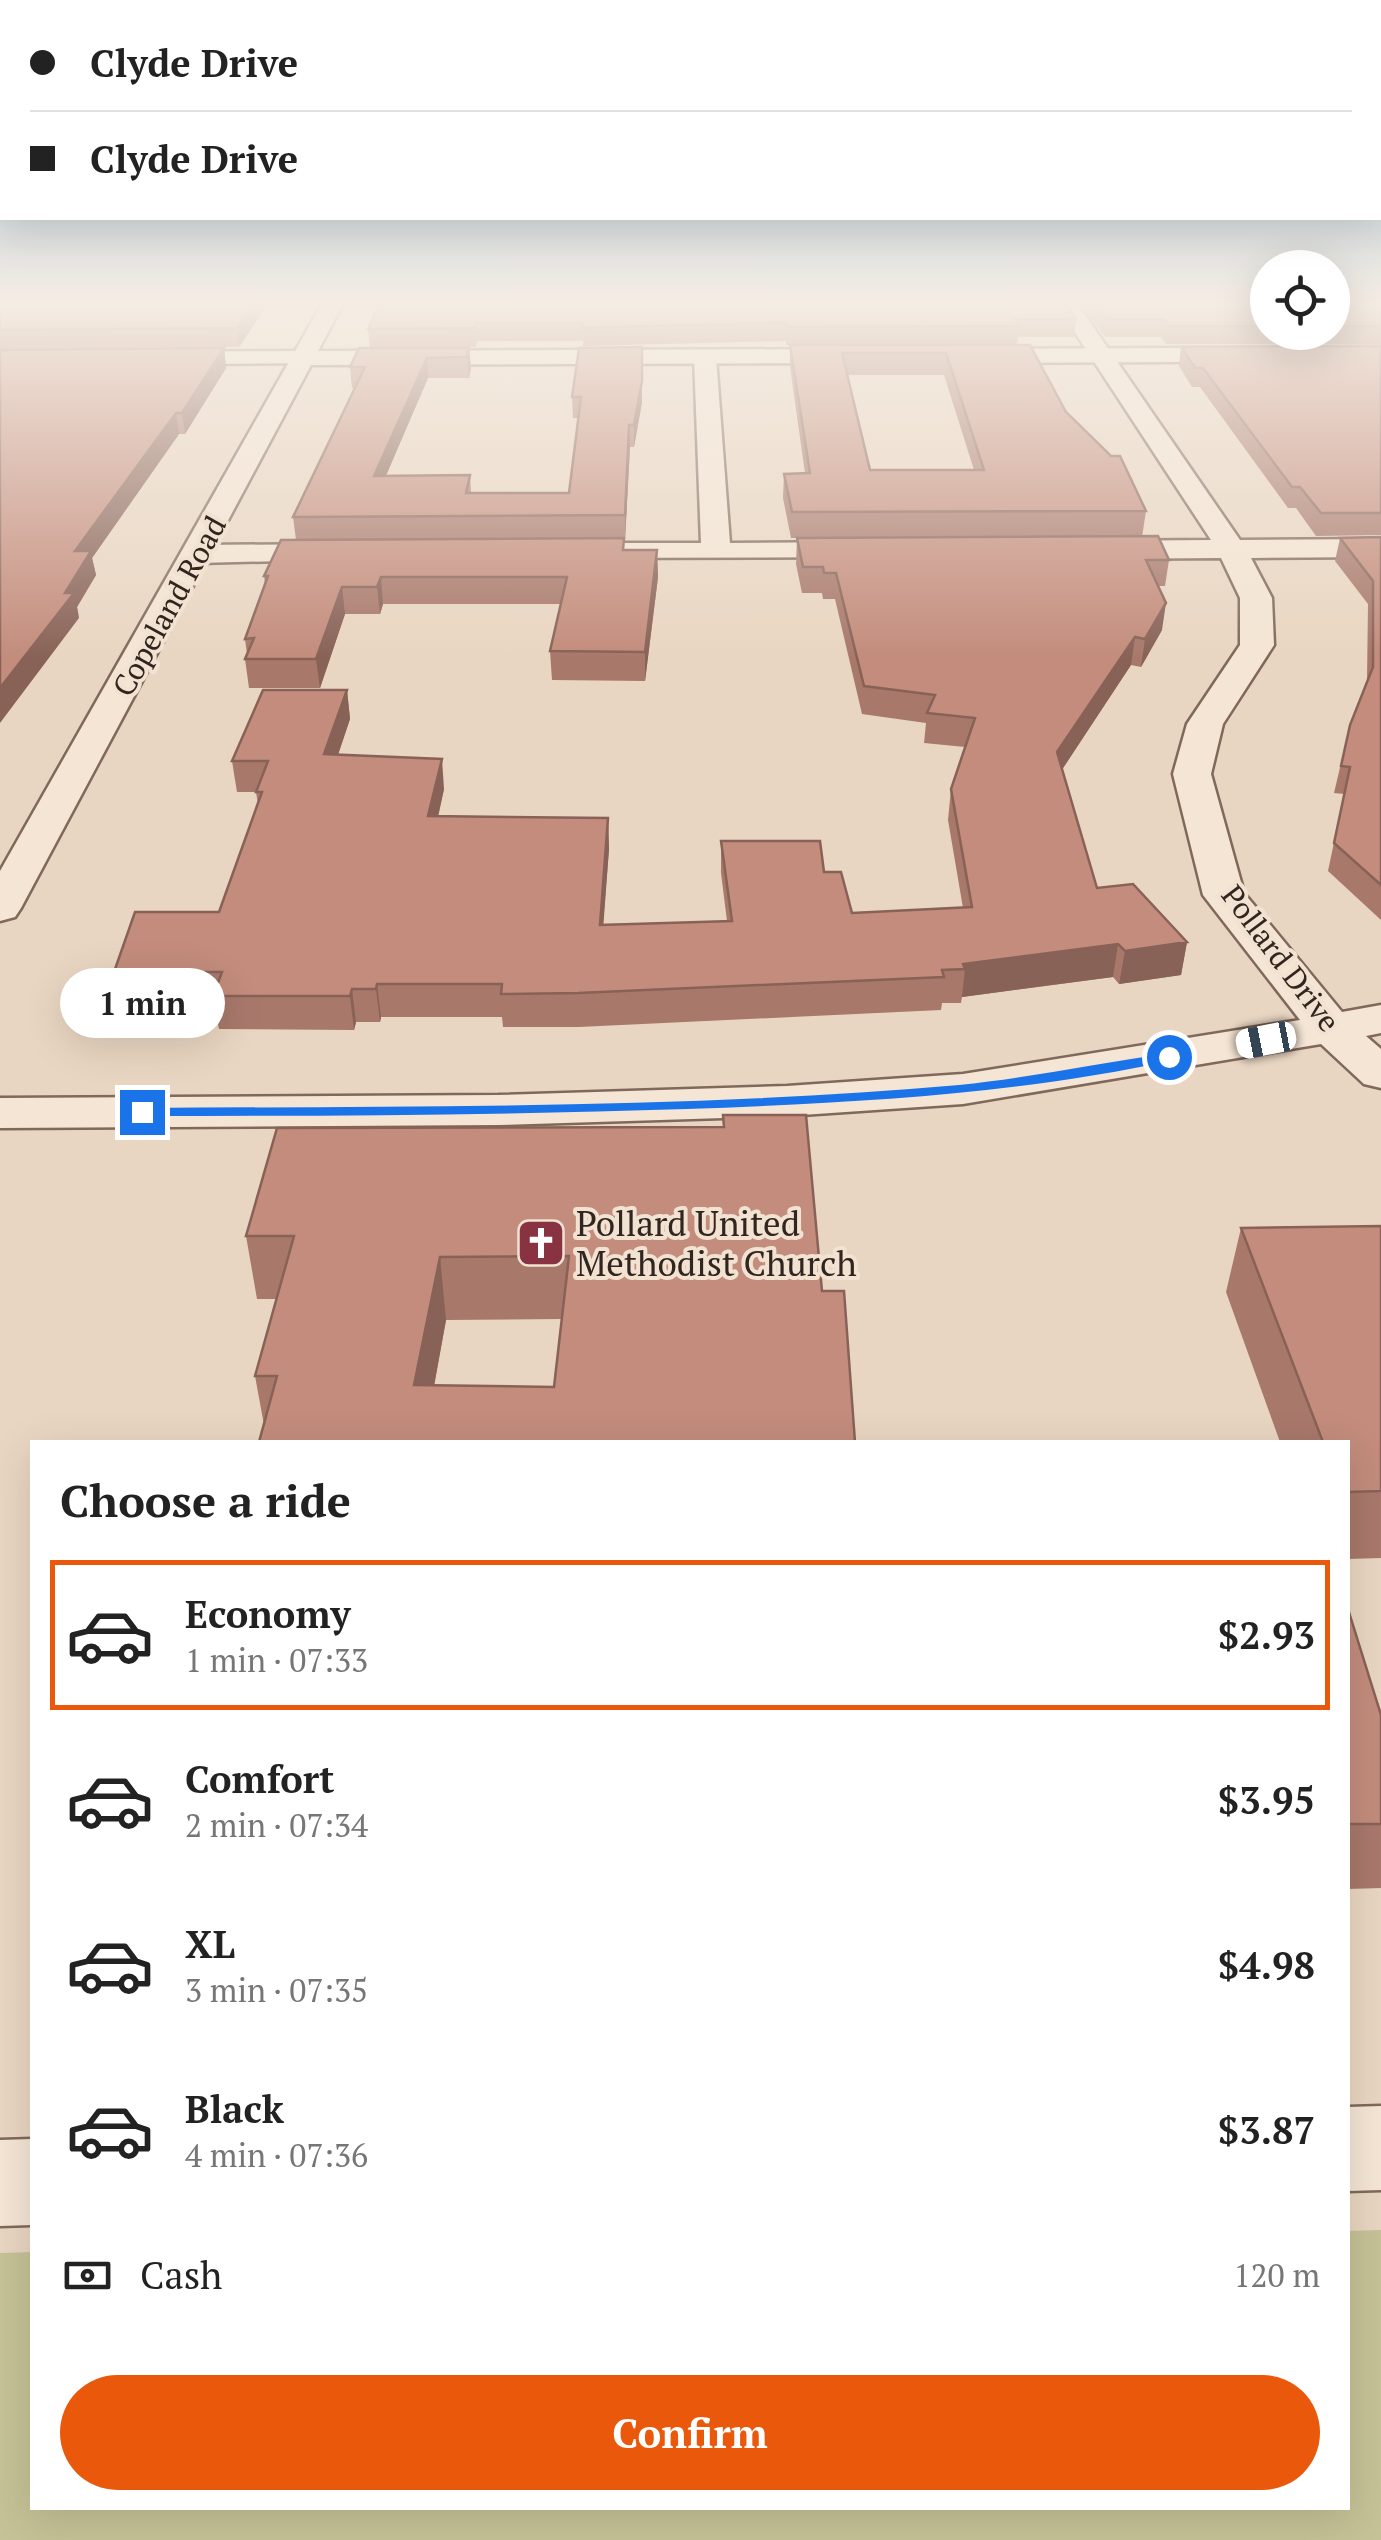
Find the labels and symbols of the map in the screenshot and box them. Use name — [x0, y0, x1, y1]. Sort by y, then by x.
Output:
street label: Copeland Road — [103, 509, 235, 703]
street label: Pollard Drive — [1213, 877, 1349, 1039]
callout: 1 min — [59, 967, 224, 1037]
car — [1234, 1020, 1298, 1060]
route start — [1147, 1035, 1192, 1080]
route end — [120, 1090, 165, 1135]
place label: Pollard United Methodist Church — [576, 1200, 857, 1286]
church icon: Pollard United Methodist Church — [515, 1217, 567, 1269]

